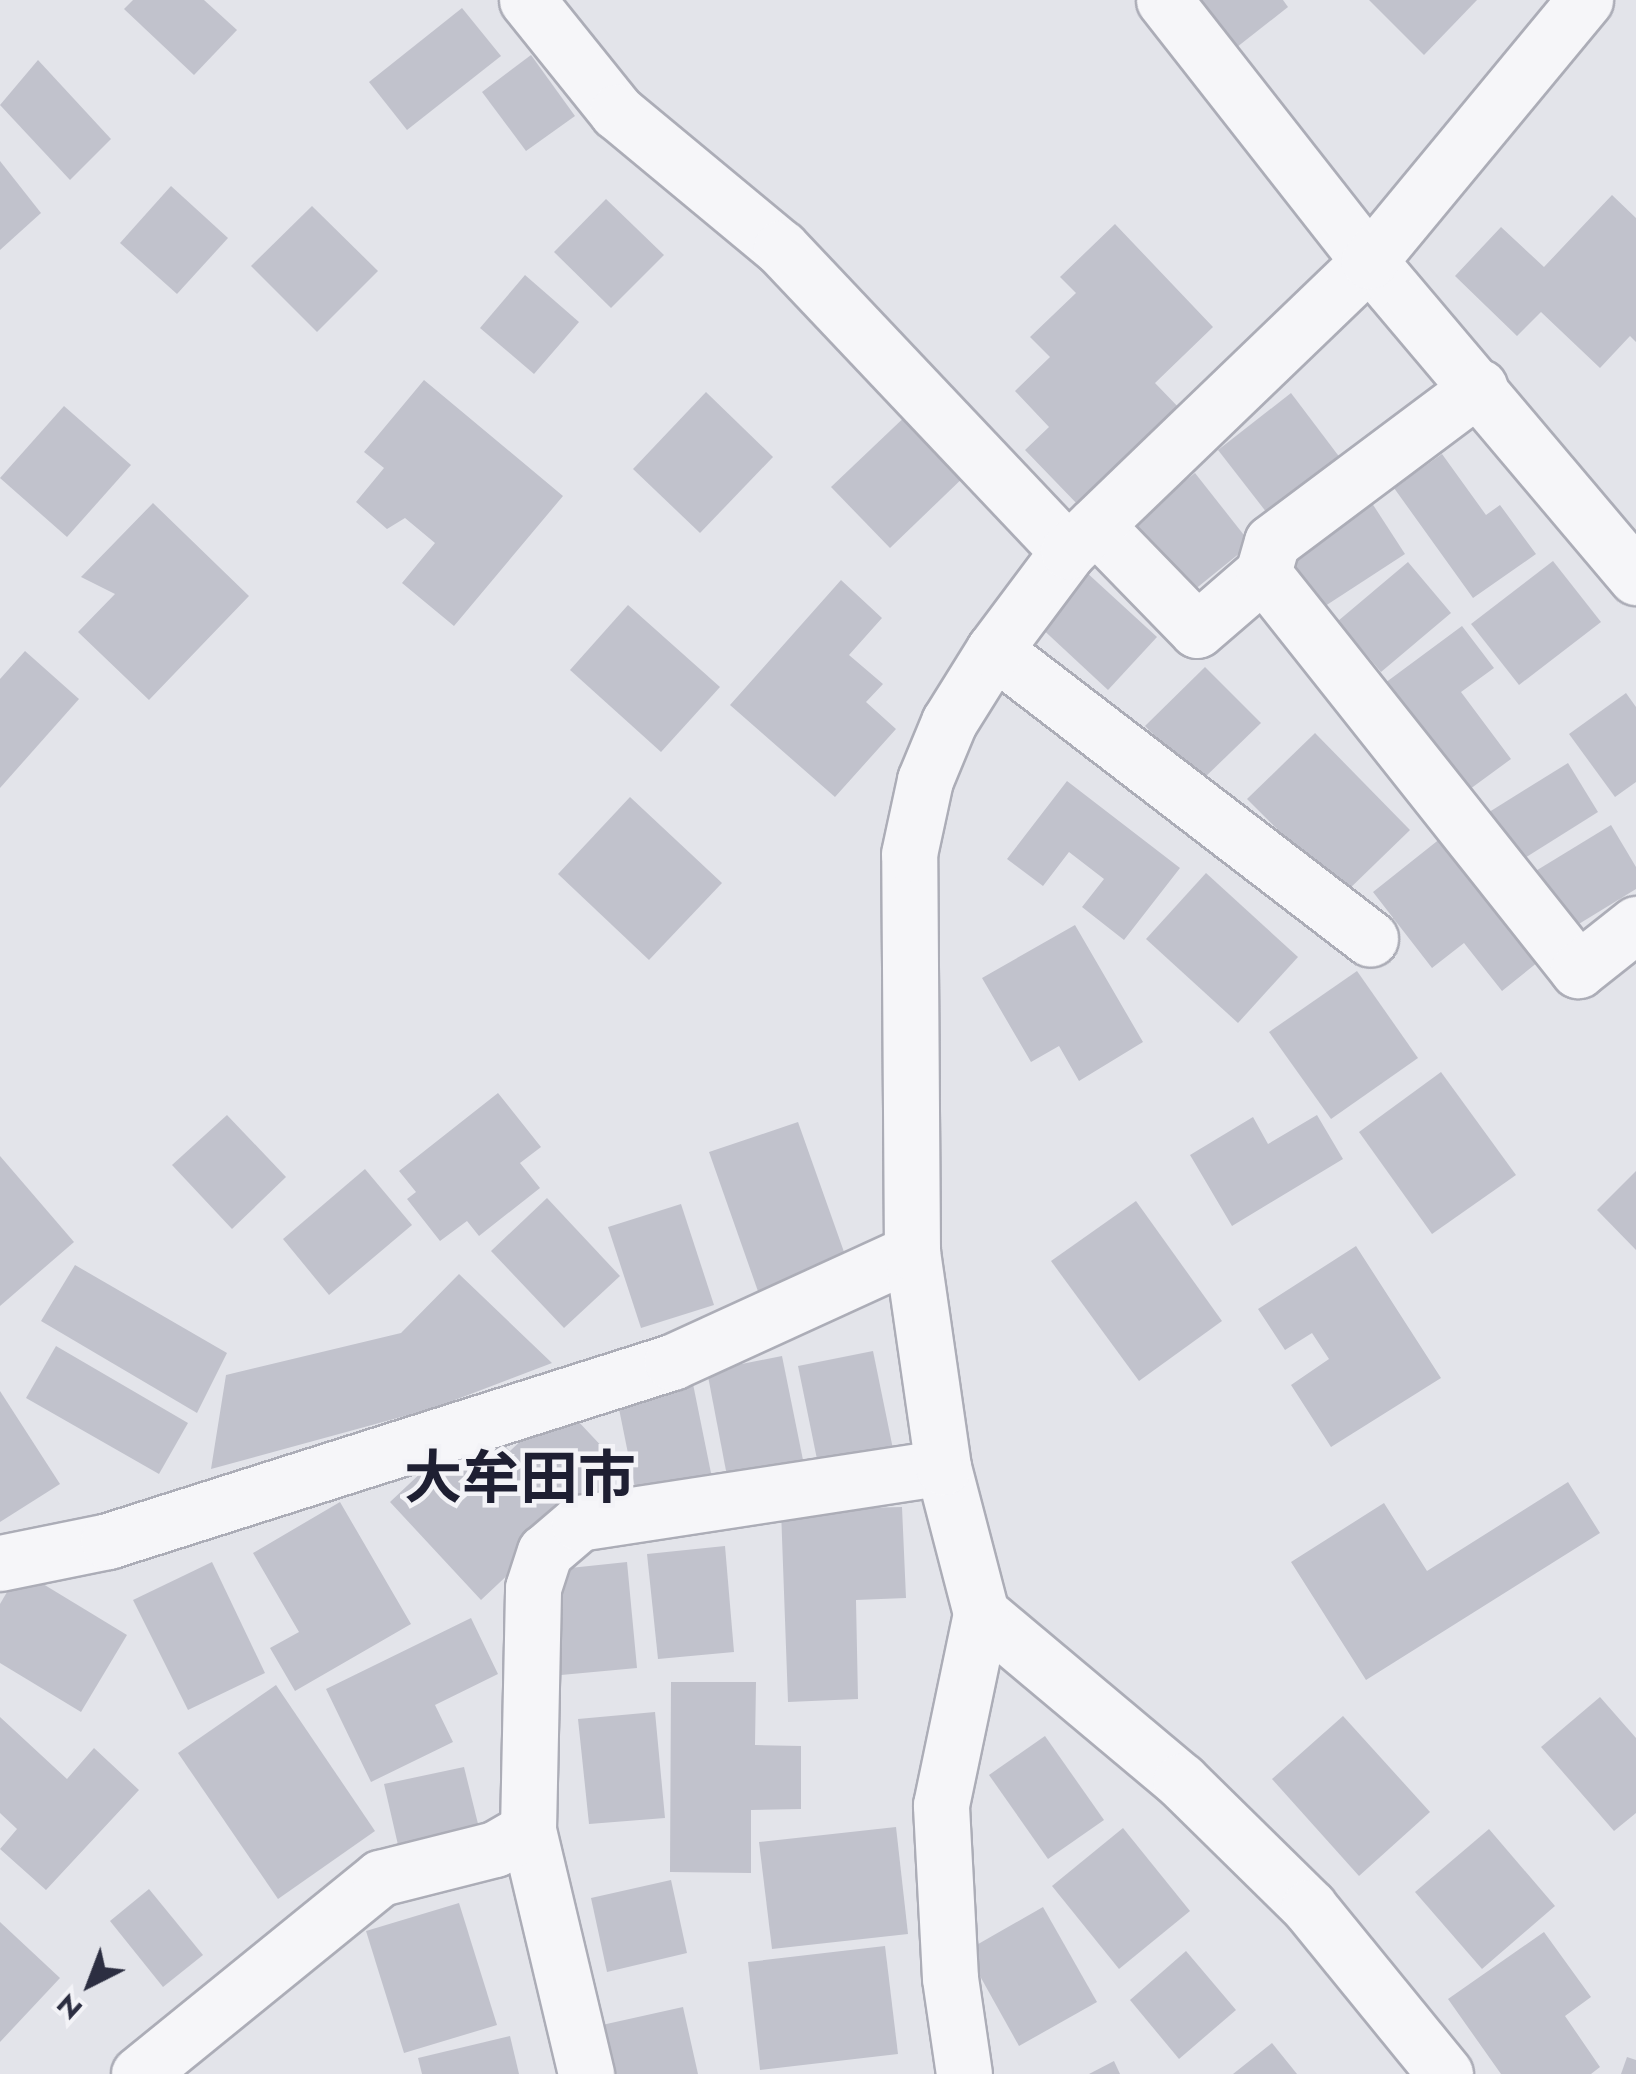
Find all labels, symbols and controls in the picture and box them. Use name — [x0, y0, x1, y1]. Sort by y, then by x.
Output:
district label: 大牟田市 — [404, 1443, 636, 1513]
north arrow — [40, 1934, 140, 2034]
text: N — [48, 1984, 92, 2029]

